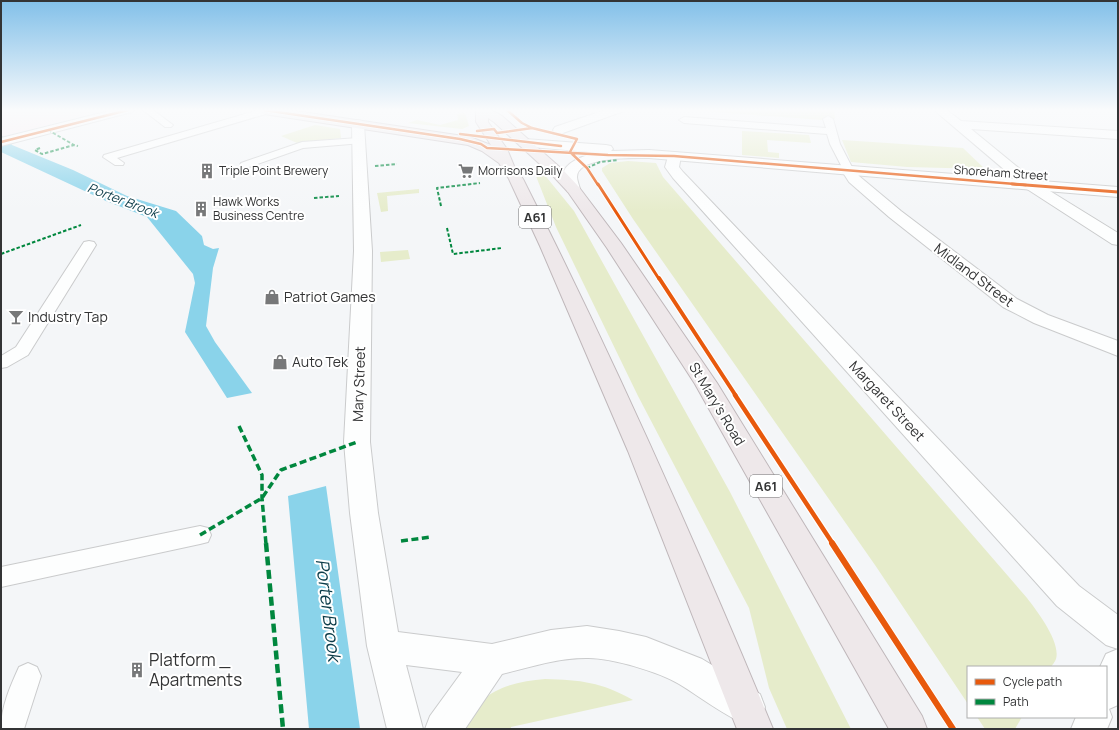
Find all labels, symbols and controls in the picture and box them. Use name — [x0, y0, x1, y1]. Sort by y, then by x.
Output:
street label: Shoreham Street — [953, 161, 1049, 184]
building icon: Triple Point Brewery — [198, 162, 216, 180]
place label: Triple Point Brewery — [219, 162, 329, 179]
supermarket icon: Morrisons Daily — [457, 162, 475, 180]
place label: Morrisons Daily — [478, 162, 563, 179]
water label: Porter Brook — [85, 178, 163, 223]
place label: Hawk Works Business Centre — [213, 193, 304, 224]
building icon: Hawk Works Business Centre — [192, 200, 210, 218]
road number: A61 — [519, 206, 551, 228]
street label: Midland Street — [931, 238, 1018, 311]
place label: Patriot Games — [284, 287, 376, 306]
shop icon: Patriot Games — [263, 288, 281, 306]
place label: Industry Tap — [28, 307, 108, 326]
bar icon: Industry Tap — [7, 308, 25, 326]
street label: Mary Street — [348, 345, 369, 422]
place label: Auto Tek — [292, 352, 349, 371]
shop icon: Auto Tek — [271, 353, 289, 371]
street label: Margaret Street — [845, 357, 930, 445]
street label: St Mary's Road — [685, 358, 750, 449]
road number: A61 — [750, 475, 782, 497]
water label: Porter Brook — [311, 557, 348, 665]
place label: Platform _ Apartments — [149, 648, 242, 691]
building icon: Platform _ Apartments — [128, 661, 146, 679]
legend — [967, 666, 1107, 718]
text: Cycle path — [1003, 673, 1062, 690]
text: Path — [1003, 693, 1029, 710]

